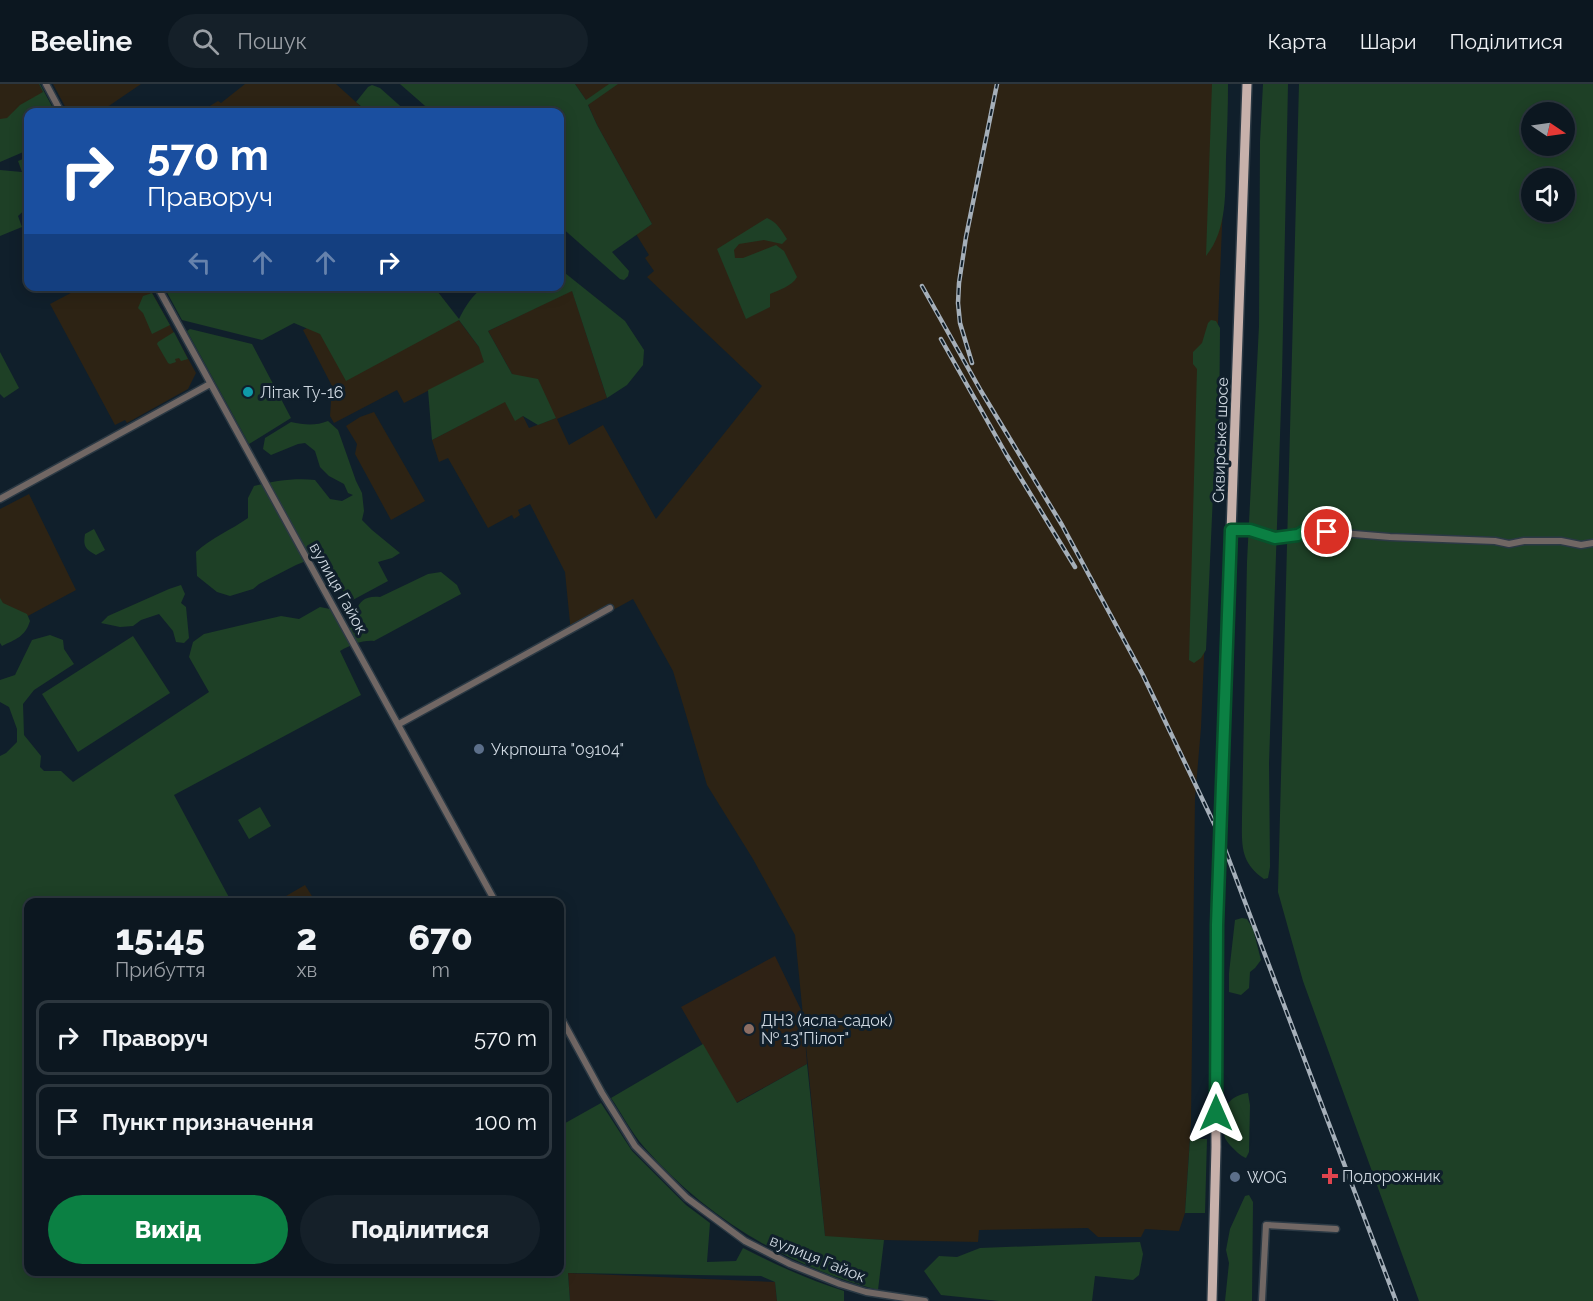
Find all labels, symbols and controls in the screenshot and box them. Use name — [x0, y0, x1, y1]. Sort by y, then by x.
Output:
search box — [168, 14, 588, 68]
text: Beeline — [30, 25, 132, 58]
icon: search — [189, 25, 222, 58]
text: Пошук — [237, 28, 307, 54]
text: Карта — [1268, 29, 1327, 54]
text: Шари — [1360, 29, 1417, 54]
text: Поділитися — [1450, 29, 1563, 54]
north arrow — [1521, 102, 1575, 156]
map controls — [1521, 102, 1575, 222]
text: 570 m — [147, 131, 269, 180]
icon: right — [48, 132, 126, 210]
button: sound — [1521, 168, 1575, 222]
text: Праворуч — [147, 181, 273, 212]
icon: left — [183, 246, 216, 279]
icon: ahead — [246, 246, 279, 279]
icon: ahead — [309, 246, 342, 279]
icon: right — [372, 246, 405, 279]
street label: Сквирське шосе — [1209, 377, 1232, 503]
place label: Літак Ту-16 — [260, 383, 343, 402]
marker: Літак Ту-16 — [241, 385, 255, 399]
pin — [1301, 506, 1352, 557]
icon: arrive — [1310, 515, 1343, 548]
street label: вулиця Гайок — [306, 539, 372, 637]
place label: Укрпошта "09104" — [491, 740, 624, 759]
marker: Укрпошта "09104" — [472, 742, 486, 756]
text: 15:45 — [115, 916, 205, 958]
text: 2 — [296, 916, 317, 958]
text: 670 — [408, 916, 473, 958]
text: Прибуття — [115, 958, 205, 982]
text: хв — [296, 958, 317, 982]
text: m — [431, 958, 450, 982]
place label: ДНЗ (ясла-садок) № 13"Пілот" — [761, 1011, 892, 1048]
icon: right — [51, 1021, 84, 1054]
marker: ДНЗ (ясла-садок) № 13"Пілот" — [742, 1022, 756, 1036]
text: Праворуч — [102, 1025, 208, 1051]
text: 570 m — [474, 1025, 537, 1051]
position arrow — [1184, 1081, 1248, 1145]
icon: arrive — [51, 1105, 84, 1138]
text: Пункт призначення — [102, 1109, 314, 1135]
text: 100 m — [475, 1109, 537, 1135]
place label: Подорожник — [1342, 1167, 1441, 1186]
place label: WOG — [1247, 1168, 1287, 1187]
marker: Подорожник — [1323, 1169, 1337, 1183]
marker: WOG — [1228, 1170, 1242, 1184]
button: Вихід — [48, 1195, 288, 1264]
button: Поділитися — [300, 1195, 540, 1264]
street label: вулиця Гайок — [767, 1231, 869, 1286]

